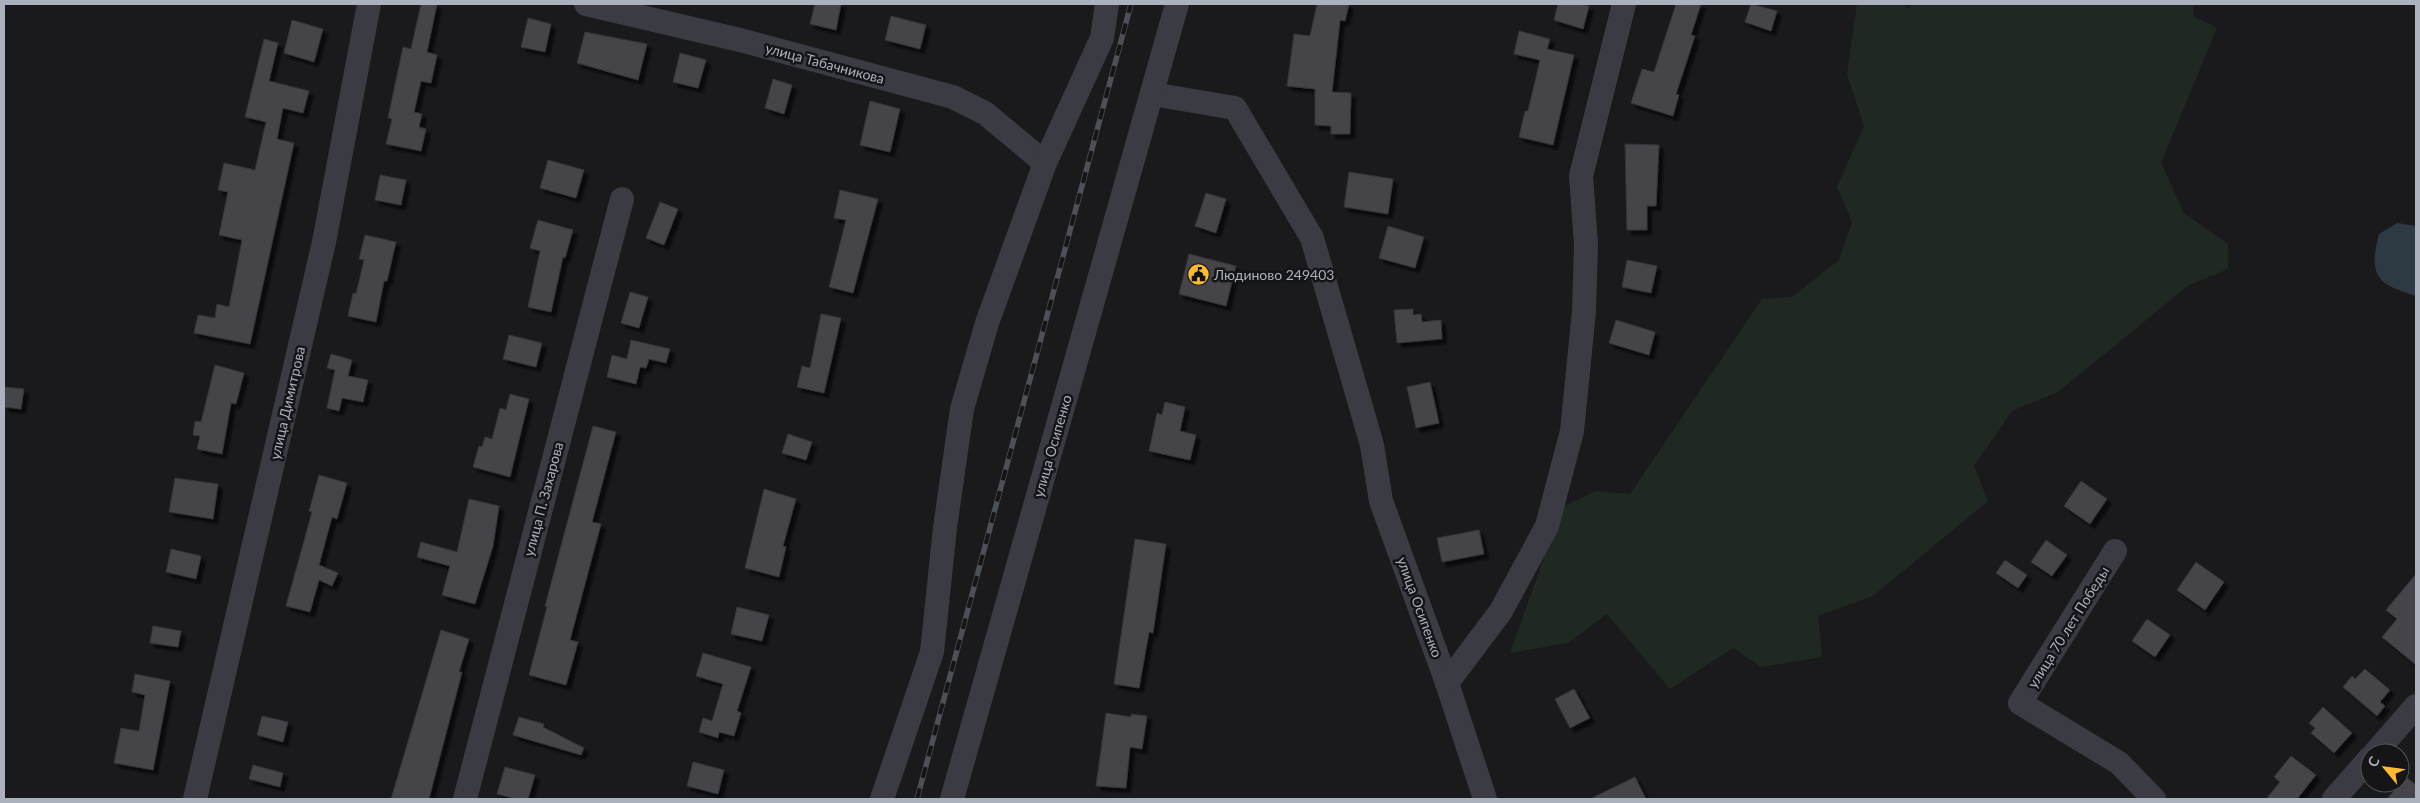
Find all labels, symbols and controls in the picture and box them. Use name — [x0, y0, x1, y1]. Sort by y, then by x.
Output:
street label: улица Табачникова — [764, 39, 886, 87]
public building icon: Людиново 249403 — [1186, 262, 1210, 286]
place label: Людиново 249403 — [1213, 266, 1334, 283]
street label: улица Димитрова — [266, 345, 308, 461]
street label: улица Осипенко — [1029, 393, 1075, 499]
street label: улица П. Захарова — [520, 440, 566, 558]
street label: улица Осипенко — [1394, 554, 1446, 660]
street label: улица 70 лет Победы — [2024, 563, 2112, 691]
north arrow — [2360, 743, 2410, 793]
text: С — [2364, 753, 2383, 770]

